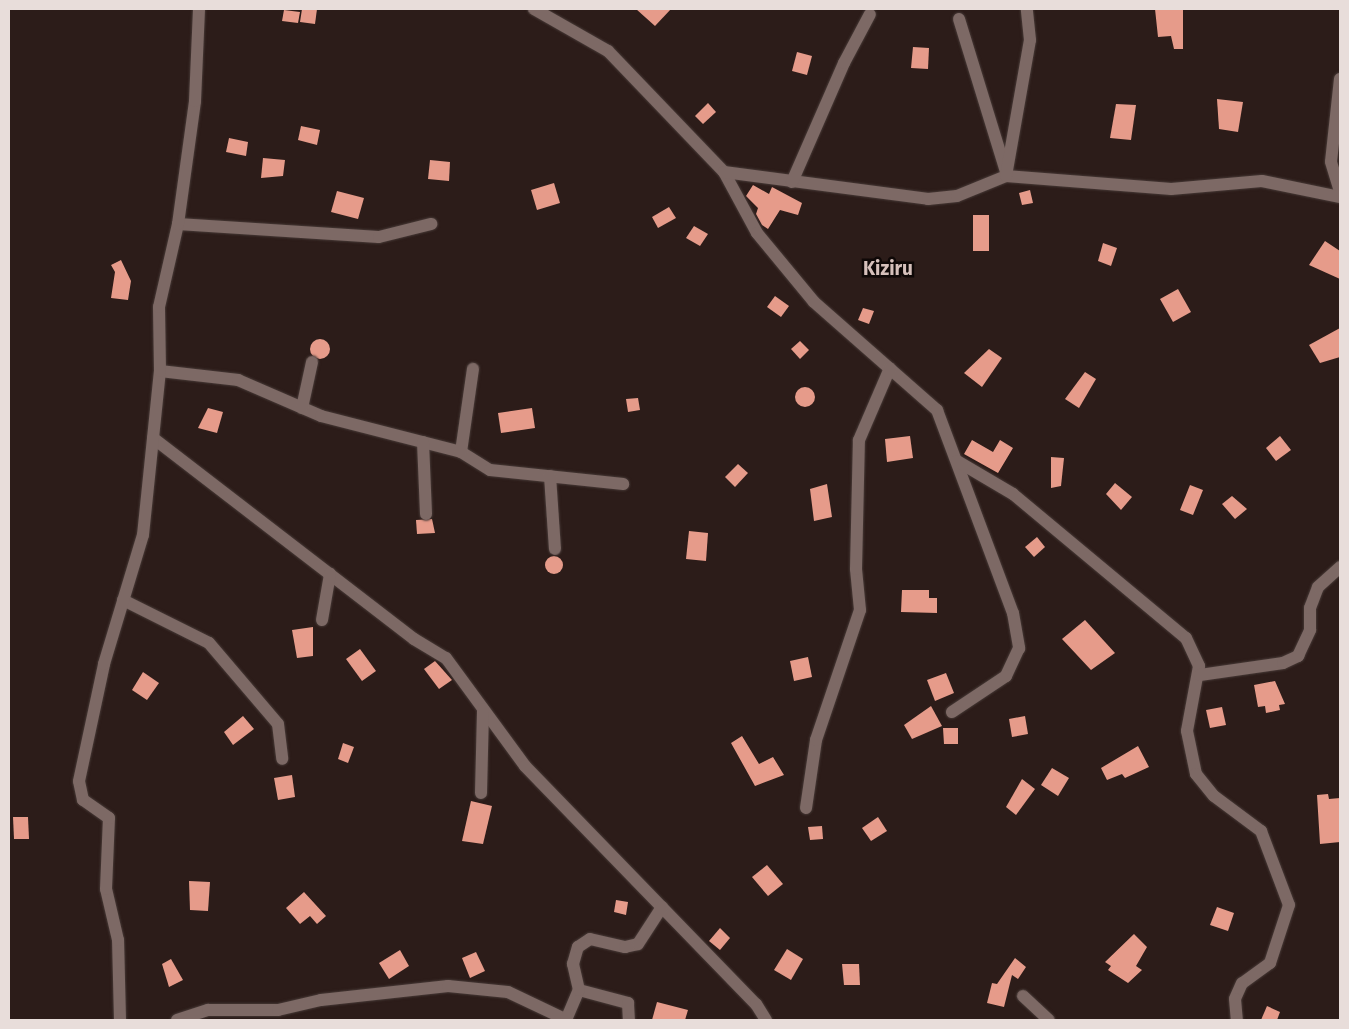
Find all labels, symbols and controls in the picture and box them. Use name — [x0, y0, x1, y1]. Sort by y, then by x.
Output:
district label: Kiziru — [863, 258, 913, 280]

